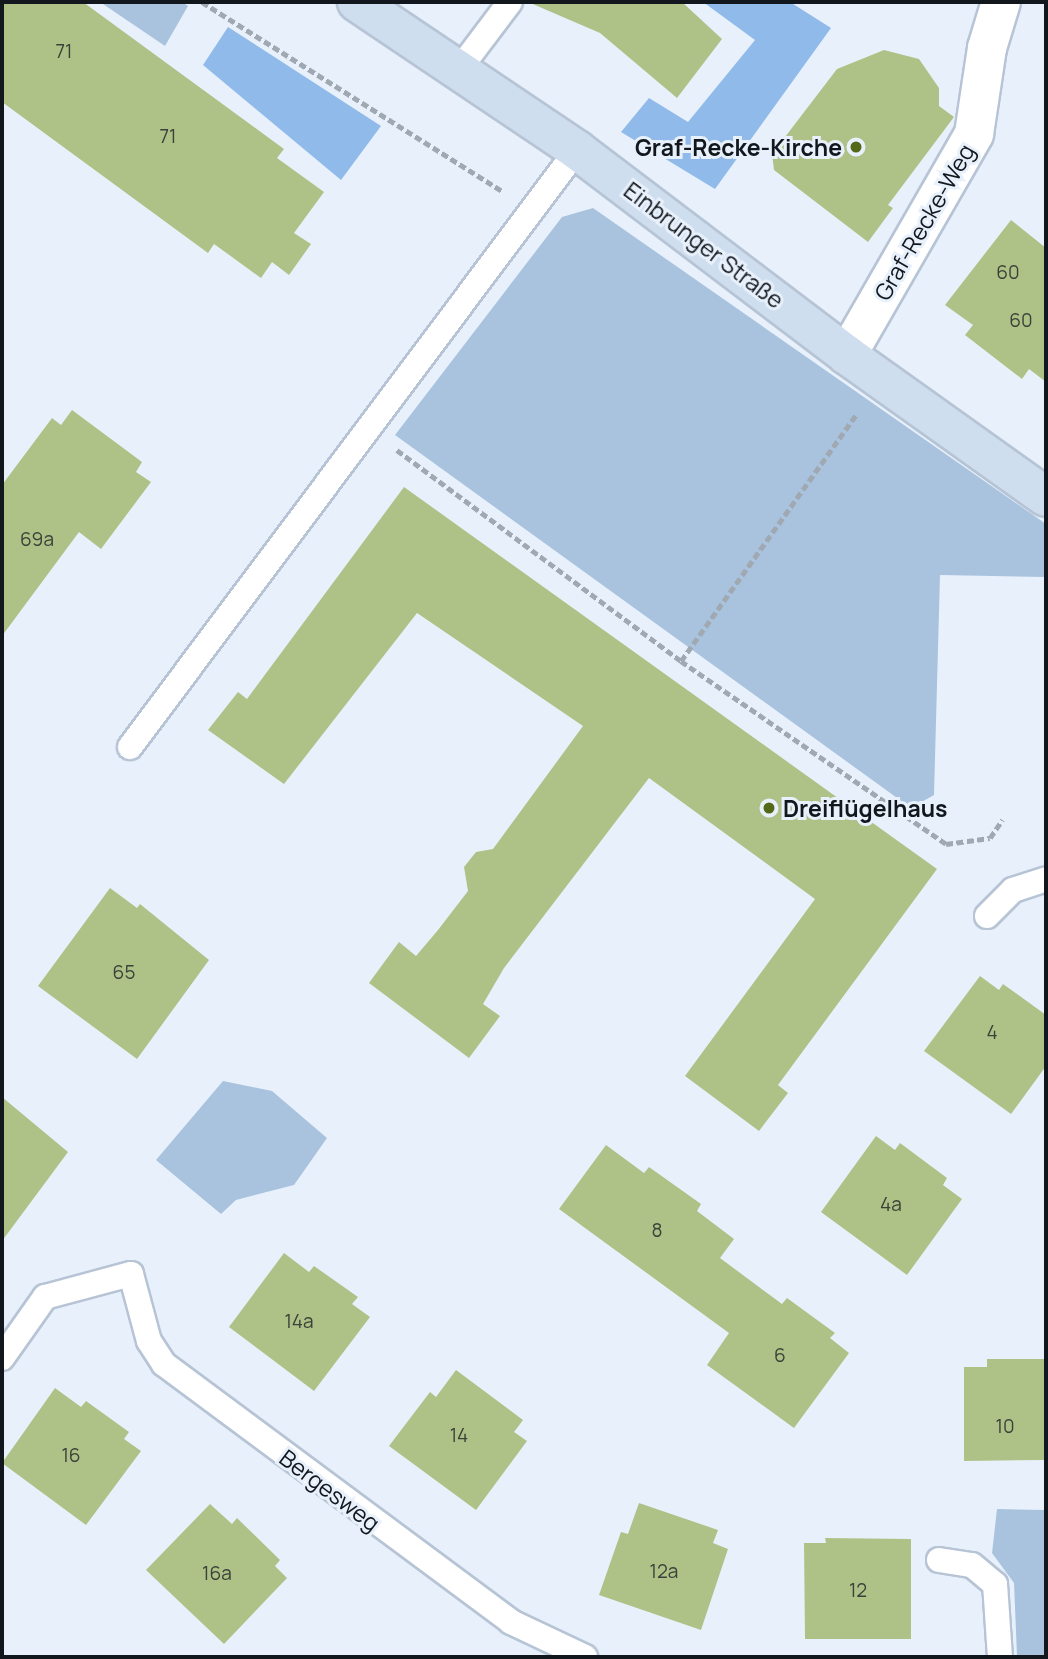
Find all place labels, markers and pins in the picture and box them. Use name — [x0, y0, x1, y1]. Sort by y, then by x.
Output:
place label: Graf-Recke-Kirche — [635, 133, 842, 161]
marker: Graf-Recke-Kirche — [848, 139, 864, 155]
place label: Dreiflügelhaus — [783, 794, 948, 822]
marker: Dreiflügelhaus — [761, 800, 777, 816]

